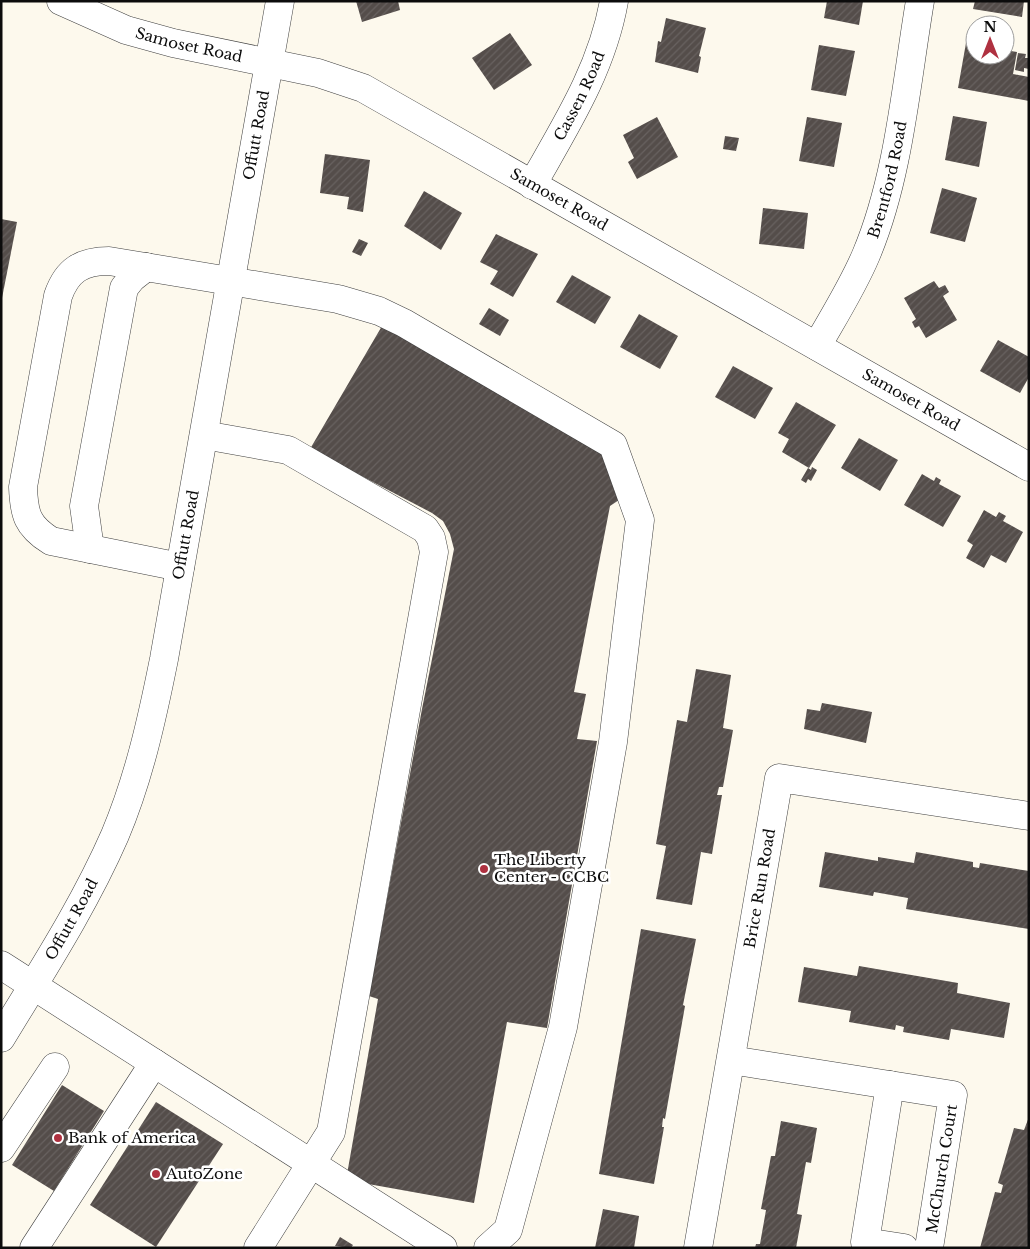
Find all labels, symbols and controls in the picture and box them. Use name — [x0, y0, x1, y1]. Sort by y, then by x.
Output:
north arrow — [965, 15, 1015, 65]
text: N — [983, 18, 997, 36]
street label: Samoset Road — [133, 23, 244, 66]
street label: Cassen Road — [549, 49, 609, 144]
street label: Offutt Road — [239, 89, 273, 181]
street label: Brentford Road — [863, 119, 911, 241]
street label: Samoset Road — [507, 164, 611, 234]
street label: Samoset Road — [859, 364, 963, 435]
street label: Offutt Road — [168, 488, 203, 581]
street label: Brice Run Road — [740, 827, 779, 950]
place label: The Liberty Center - CCBC — [494, 850, 609, 886]
marker: The Liberty Center - CCBC — [478, 863, 490, 875]
street label: Offutt Road — [41, 875, 102, 964]
street label: McChurch Court — [922, 1103, 961, 1235]
place label: Bank of America — [68, 1128, 197, 1147]
marker: Bank of America — [52, 1132, 64, 1144]
place label: AutoZone — [165, 1164, 243, 1183]
marker: AutoZone — [150, 1168, 162, 1180]

